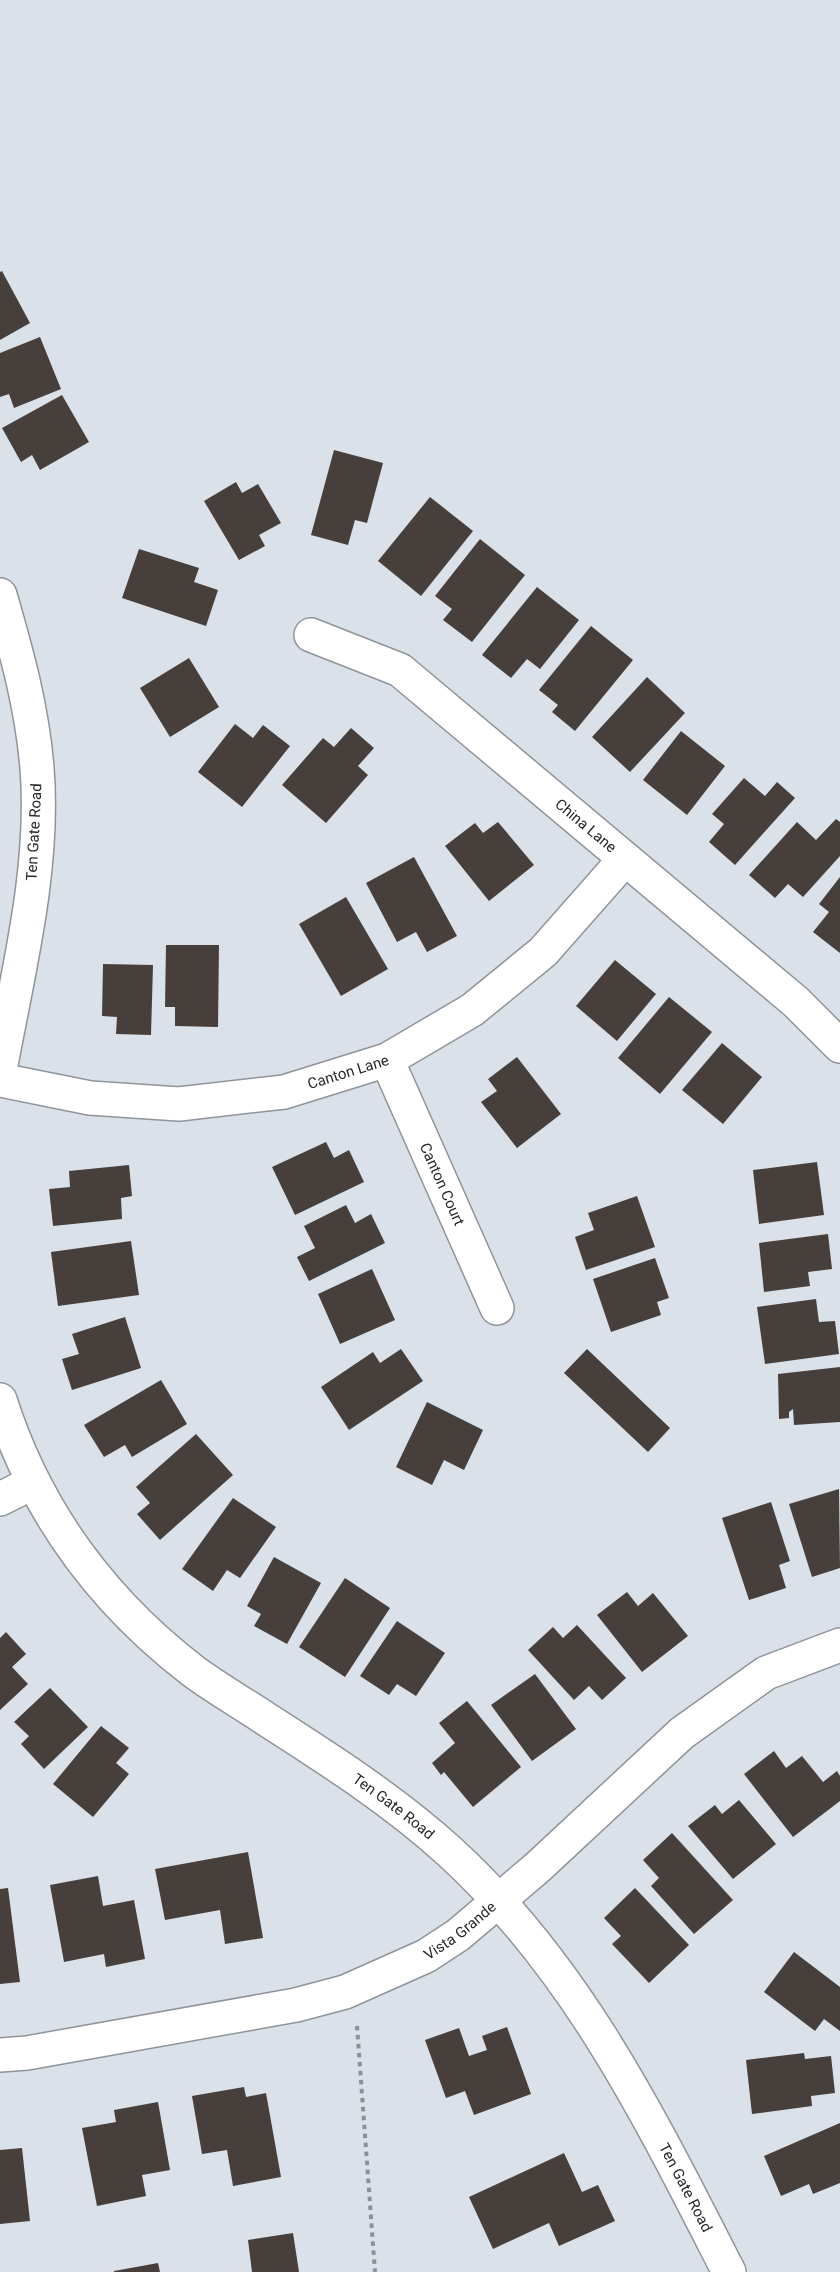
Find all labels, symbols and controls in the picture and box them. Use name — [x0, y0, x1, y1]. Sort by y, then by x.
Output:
street label: Ten Gate Road — [22, 783, 46, 881]
street label: China Lane — [551, 795, 620, 857]
street label: Canton Lane — [305, 1051, 391, 1093]
street label: Canton Court — [416, 1140, 468, 1229]
street label: Ten Gate Road — [349, 1770, 438, 1843]
street label: Vista Grande — [421, 1898, 500, 1964]
street label: Ten Gate Road — [655, 2140, 716, 2235]

